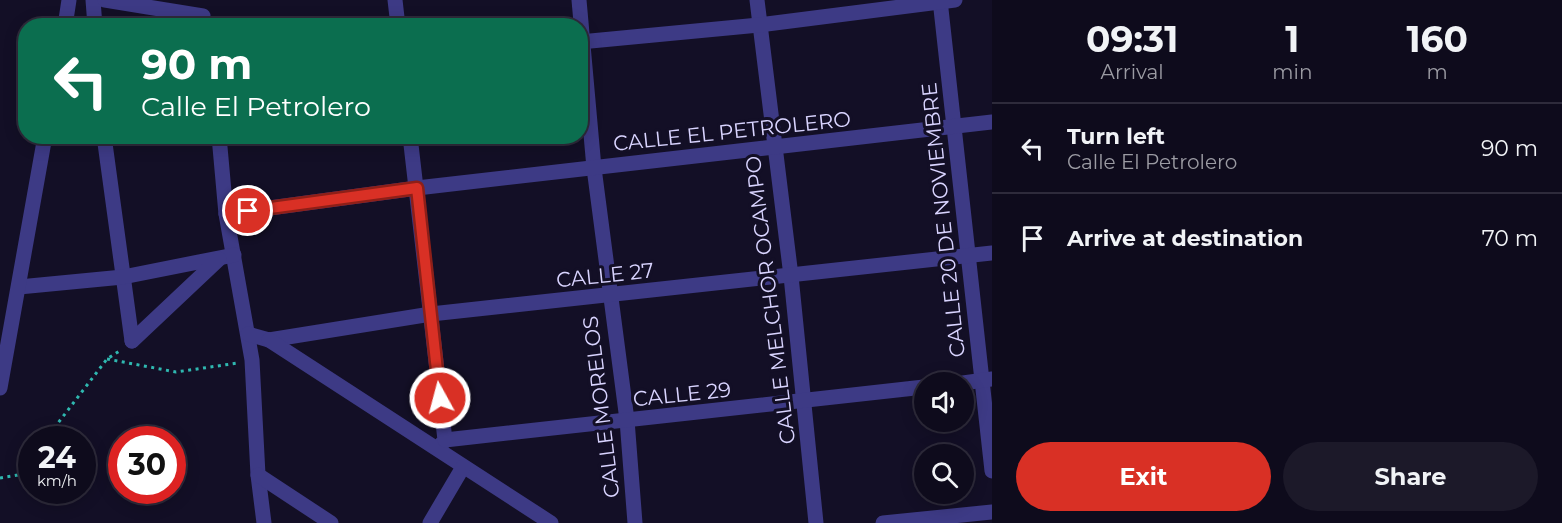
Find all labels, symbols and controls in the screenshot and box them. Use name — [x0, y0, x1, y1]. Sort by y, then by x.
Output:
text: 09:31 — [1086, 17, 1178, 61]
text: 1 — [1285, 17, 1299, 61]
text: 160 — [1406, 17, 1468, 61]
text: 90 m — [141, 38, 252, 90]
icon: left — [42, 42, 120, 120]
text: Arrival — [1101, 60, 1164, 84]
text: min — [1272, 60, 1312, 84]
text: m — [1427, 60, 1448, 84]
street label: CALLE 20 DE NOVIEMBRE — [916, 81, 970, 359]
text: Calle El Petrolero — [141, 90, 371, 123]
street label: CALLE EL PETROLERO — [612, 106, 852, 156]
text: Turn left — [1067, 123, 1165, 150]
icon: left — [1016, 132, 1049, 165]
text: 90 m — [1481, 135, 1538, 162]
text: Calle El Petrolero — [1067, 150, 1237, 174]
street label: CALLE MELCHOR OCAMPO — [740, 154, 800, 446]
pin — [222, 185, 273, 236]
icon: arrive — [231, 194, 264, 227]
icon: arrive — [1016, 222, 1049, 255]
text: Arrive at destination — [1067, 225, 1303, 252]
text: 70 m — [1482, 225, 1538, 252]
street label: CALLE 27 — [555, 257, 655, 293]
street label: CALLE MORELOS — [577, 314, 625, 500]
position arrow — [408, 366, 472, 430]
map controls — [914, 372, 974, 504]
button: sound — [914, 372, 974, 432]
street label: CALLE 29 — [632, 376, 732, 412]
speed limit sign: 30 — [108, 426, 186, 504]
text: 24 — [38, 439, 76, 476]
button: Exit — [1016, 442, 1271, 511]
button: Share — [1283, 442, 1538, 511]
button: search — [914, 444, 974, 504]
text: km/h — [37, 471, 77, 490]

